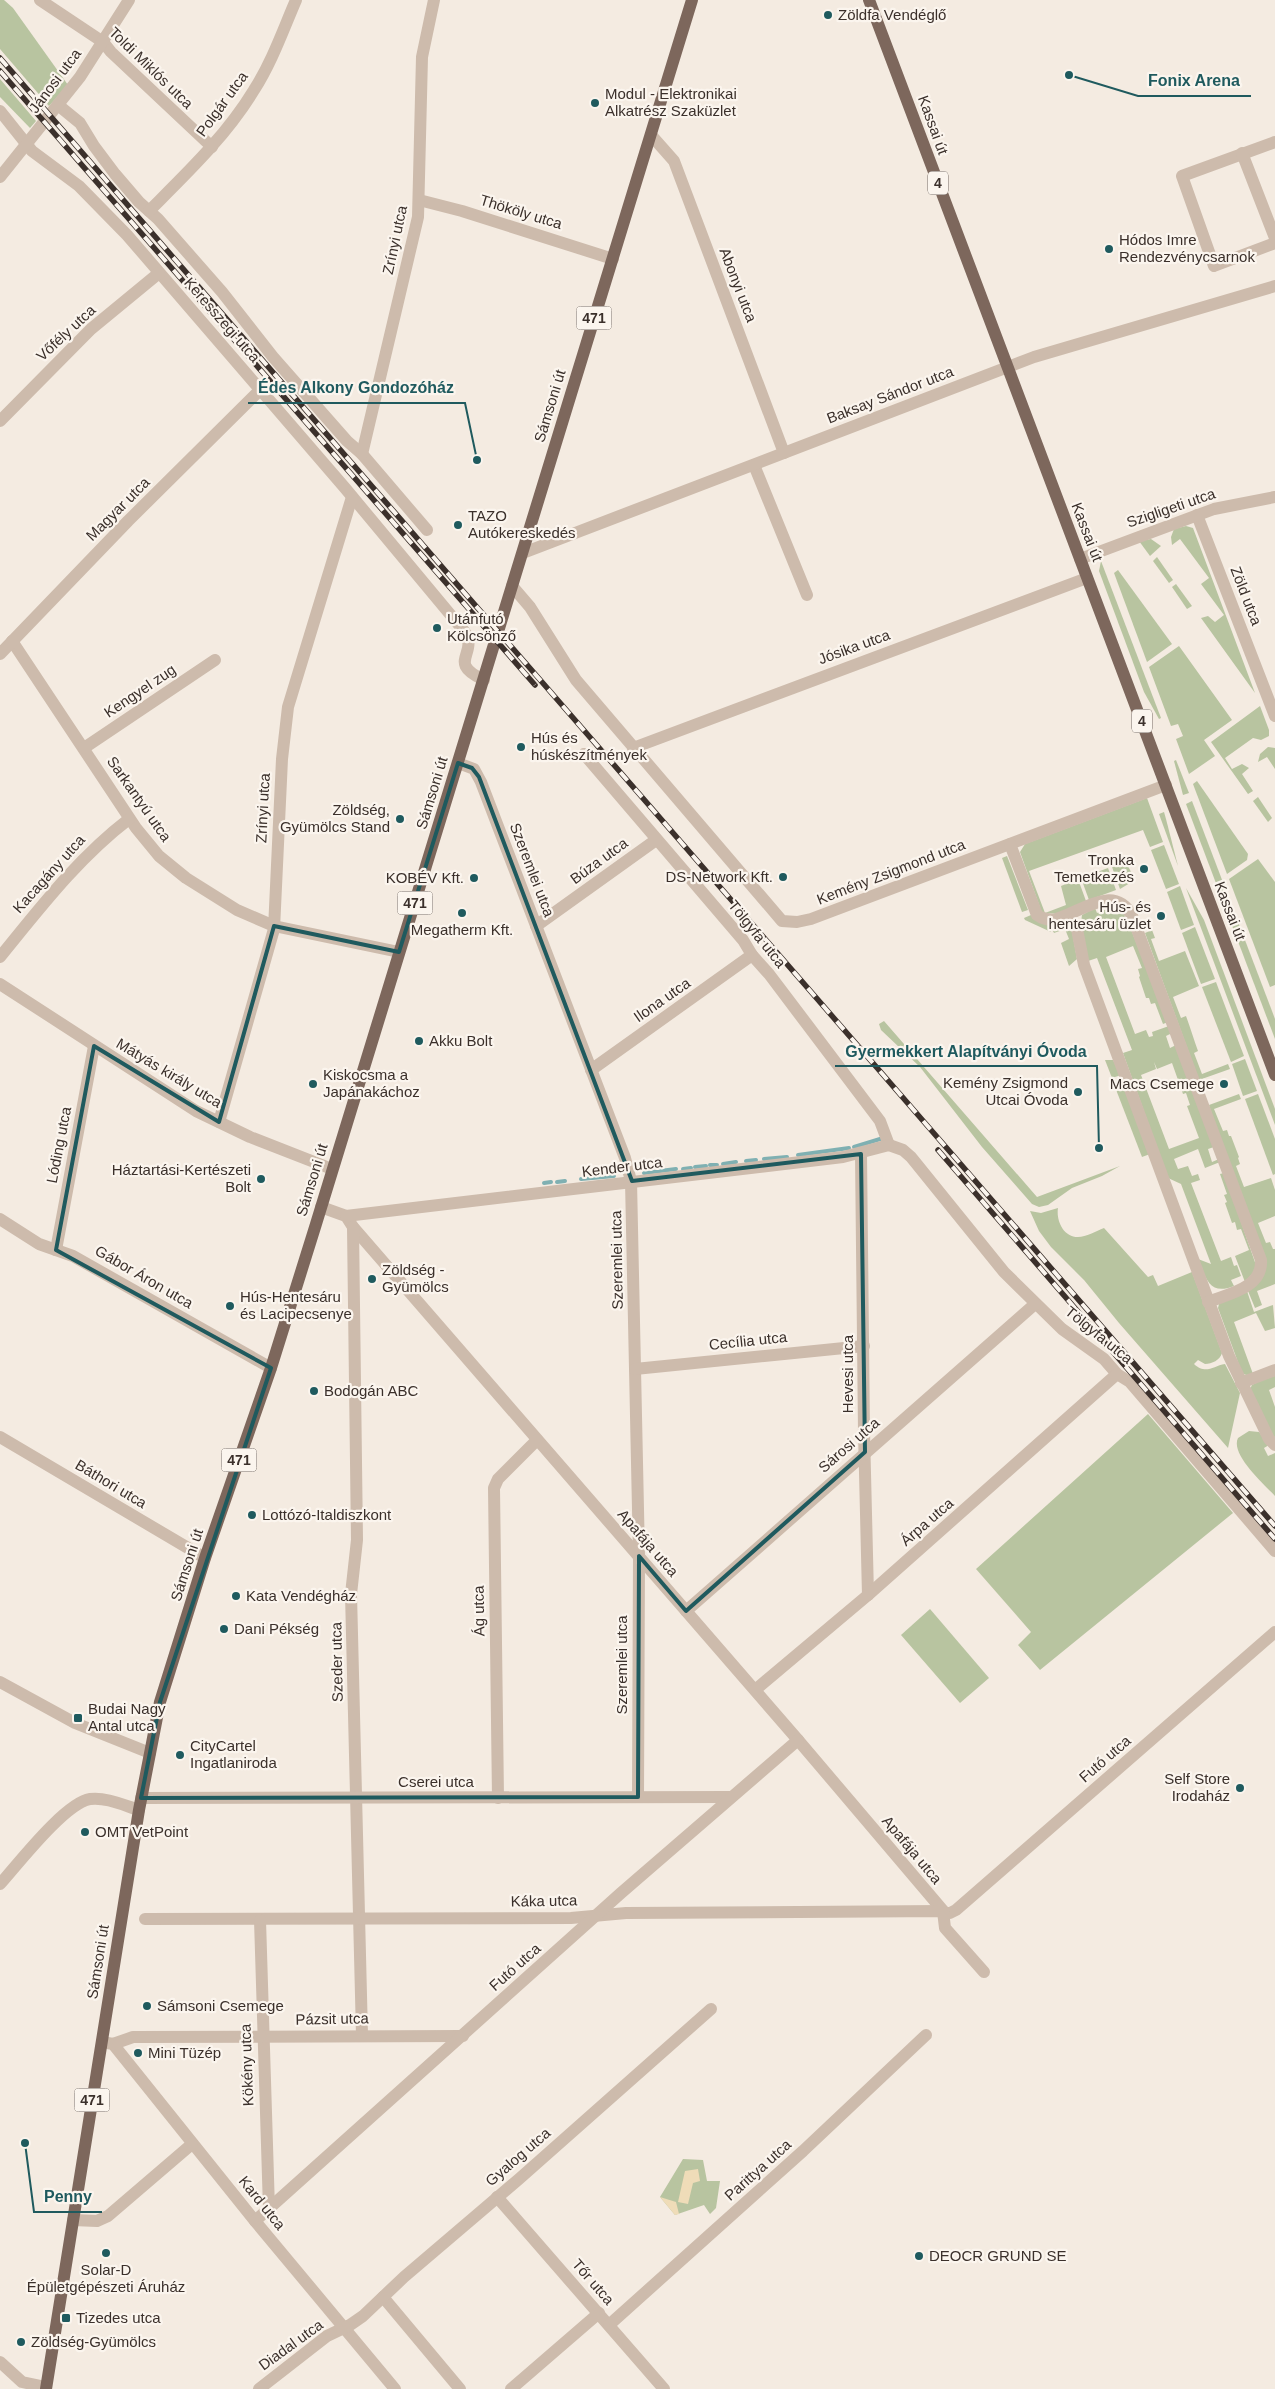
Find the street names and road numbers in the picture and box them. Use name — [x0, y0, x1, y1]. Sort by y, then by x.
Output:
street label: Toldi Miklós utca — [106, 23, 197, 112]
street label: Jánosi utca — [25, 45, 85, 116]
street label: Polgár utca — [192, 67, 251, 139]
street label: Kassai út — [915, 93, 952, 158]
road number: 4 — [928, 172, 948, 194]
street label: Thököly utca — [478, 191, 565, 232]
street label: Zrínyi utca — [379, 203, 410, 276]
street label: Abonyi utca — [716, 245, 761, 325]
street label: Keresszegi utca — [181, 274, 264, 366]
street label: Vőfély utca — [33, 301, 99, 364]
road number: 471 — [576, 306, 612, 330]
street label: Baksay Sándor utca — [824, 362, 956, 427]
street label: Sámsoni út — [530, 367, 569, 444]
street label: Magyar utca — [82, 473, 153, 544]
street label: Szigligeti utca — [1124, 484, 1218, 531]
street label: Kassai út — [1068, 500, 1107, 564]
street label: Zöld utca — [1227, 564, 1266, 628]
street label: Jósika utca — [816, 625, 893, 667]
street label: Kengyel zug — [101, 660, 179, 721]
road number: 4 — [1132, 709, 1152, 732]
street label: Sarkantyú utca — [104, 753, 175, 845]
street label: Sámsoni út — [412, 754, 451, 831]
street label: Zrínyi utca — [252, 772, 273, 843]
street label: Szeremlei utca — [507, 820, 558, 920]
street label: Kacagány utca — [9, 831, 89, 916]
street label: Búza utca — [567, 834, 631, 887]
street label: Kemény Zsigmond utca — [814, 835, 968, 908]
street label: Kassai út — [1211, 879, 1250, 943]
road number: 471 — [398, 891, 432, 914]
street label: Tölgyfa utca — [725, 897, 790, 971]
street label: Ilona utca — [630, 974, 694, 1025]
street label: Mátyás király utca — [113, 1034, 226, 1111]
street label: Lóding utca — [43, 1105, 74, 1185]
street label: Sámsoni út — [292, 1141, 331, 1218]
street label: Kender utca — [581, 1153, 664, 1180]
street label: Szeremlei utca — [607, 1210, 626, 1310]
street label: Gábor Áron utca — [92, 1242, 197, 1312]
street label: Tölgyfa utca — [1062, 1302, 1137, 1367]
street label: Cecília utca — [708, 1328, 788, 1353]
street label: Hevesi utca — [839, 1334, 856, 1413]
street label: Sárosi utca — [815, 1413, 883, 1476]
road number: 471 — [222, 1448, 256, 1472]
street label: Báthori utca — [73, 1456, 151, 1512]
street label: Árpa utca — [897, 1494, 957, 1549]
street label: Apafája utca — [615, 1506, 683, 1580]
street label: Sámsoni út — [167, 1526, 206, 1603]
street label: Ág utca — [470, 1585, 487, 1637]
street label: Szeremlei utca — [613, 1615, 630, 1715]
street label: Szeder utca — [327, 1621, 346, 1702]
street label: Futó utca — [1075, 1731, 1134, 1786]
street label: Cserei utca — [398, 1773, 475, 1790]
street label: Apafája utca — [879, 1812, 946, 1888]
street label: Káka utca — [510, 1891, 578, 1910]
street label: Sámsoni út — [83, 1923, 112, 2000]
street label: Futó utca — [486, 1939, 544, 1994]
street label: Pázsit utca — [295, 2009, 369, 2028]
street label: Kökény utca — [237, 2023, 256, 2107]
road number: 471 — [74, 2088, 110, 2112]
street label: Gyalog utca — [482, 2124, 554, 2189]
street label: Parittya utca — [721, 2135, 795, 2204]
street label: Kard utca — [236, 2172, 290, 2233]
street label: Tőr utca — [569, 2255, 618, 2309]
street label: Diadal utca — [255, 2315, 327, 2374]

